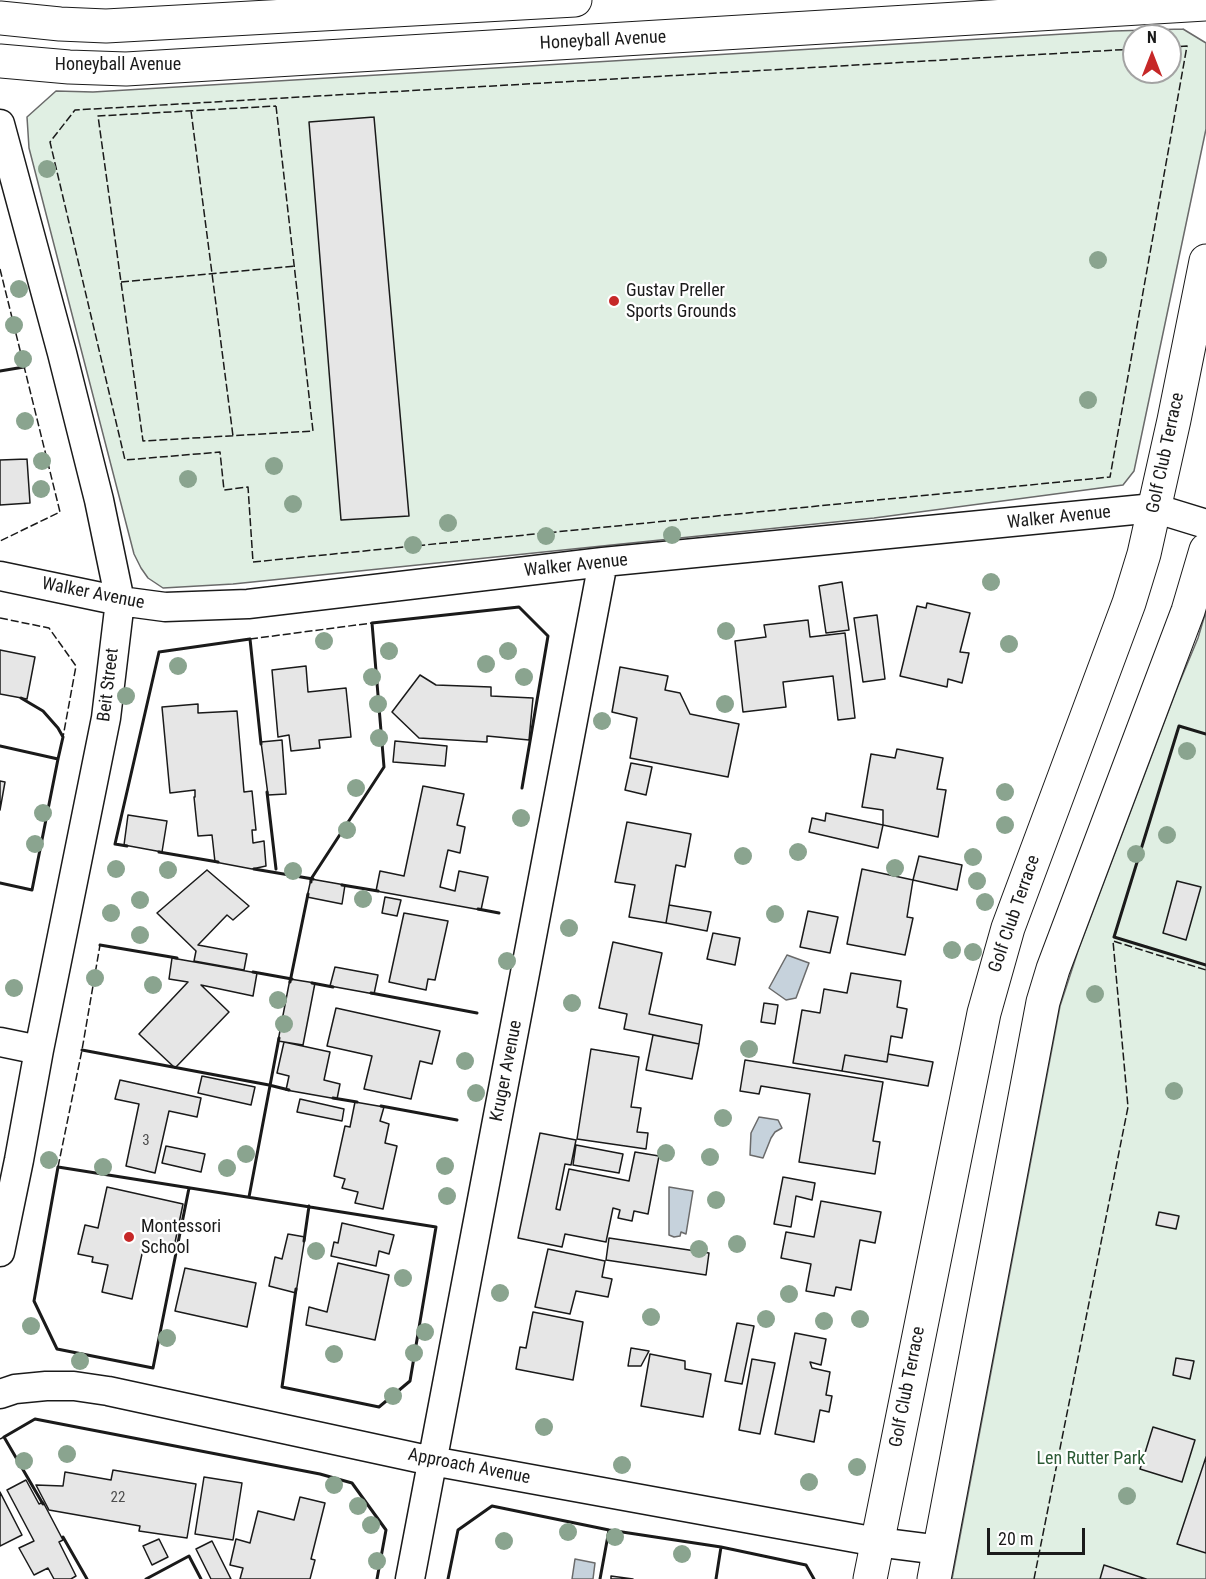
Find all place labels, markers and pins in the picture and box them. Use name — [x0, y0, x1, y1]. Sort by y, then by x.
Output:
place label: Gustav Preller Sports Grounds — [626, 280, 736, 322]
marker: Gustav Preller Sports Grounds — [607, 294, 621, 308]
place label: Montessori School — [141, 1216, 221, 1258]
marker: Montessori School — [122, 1230, 136, 1244]

